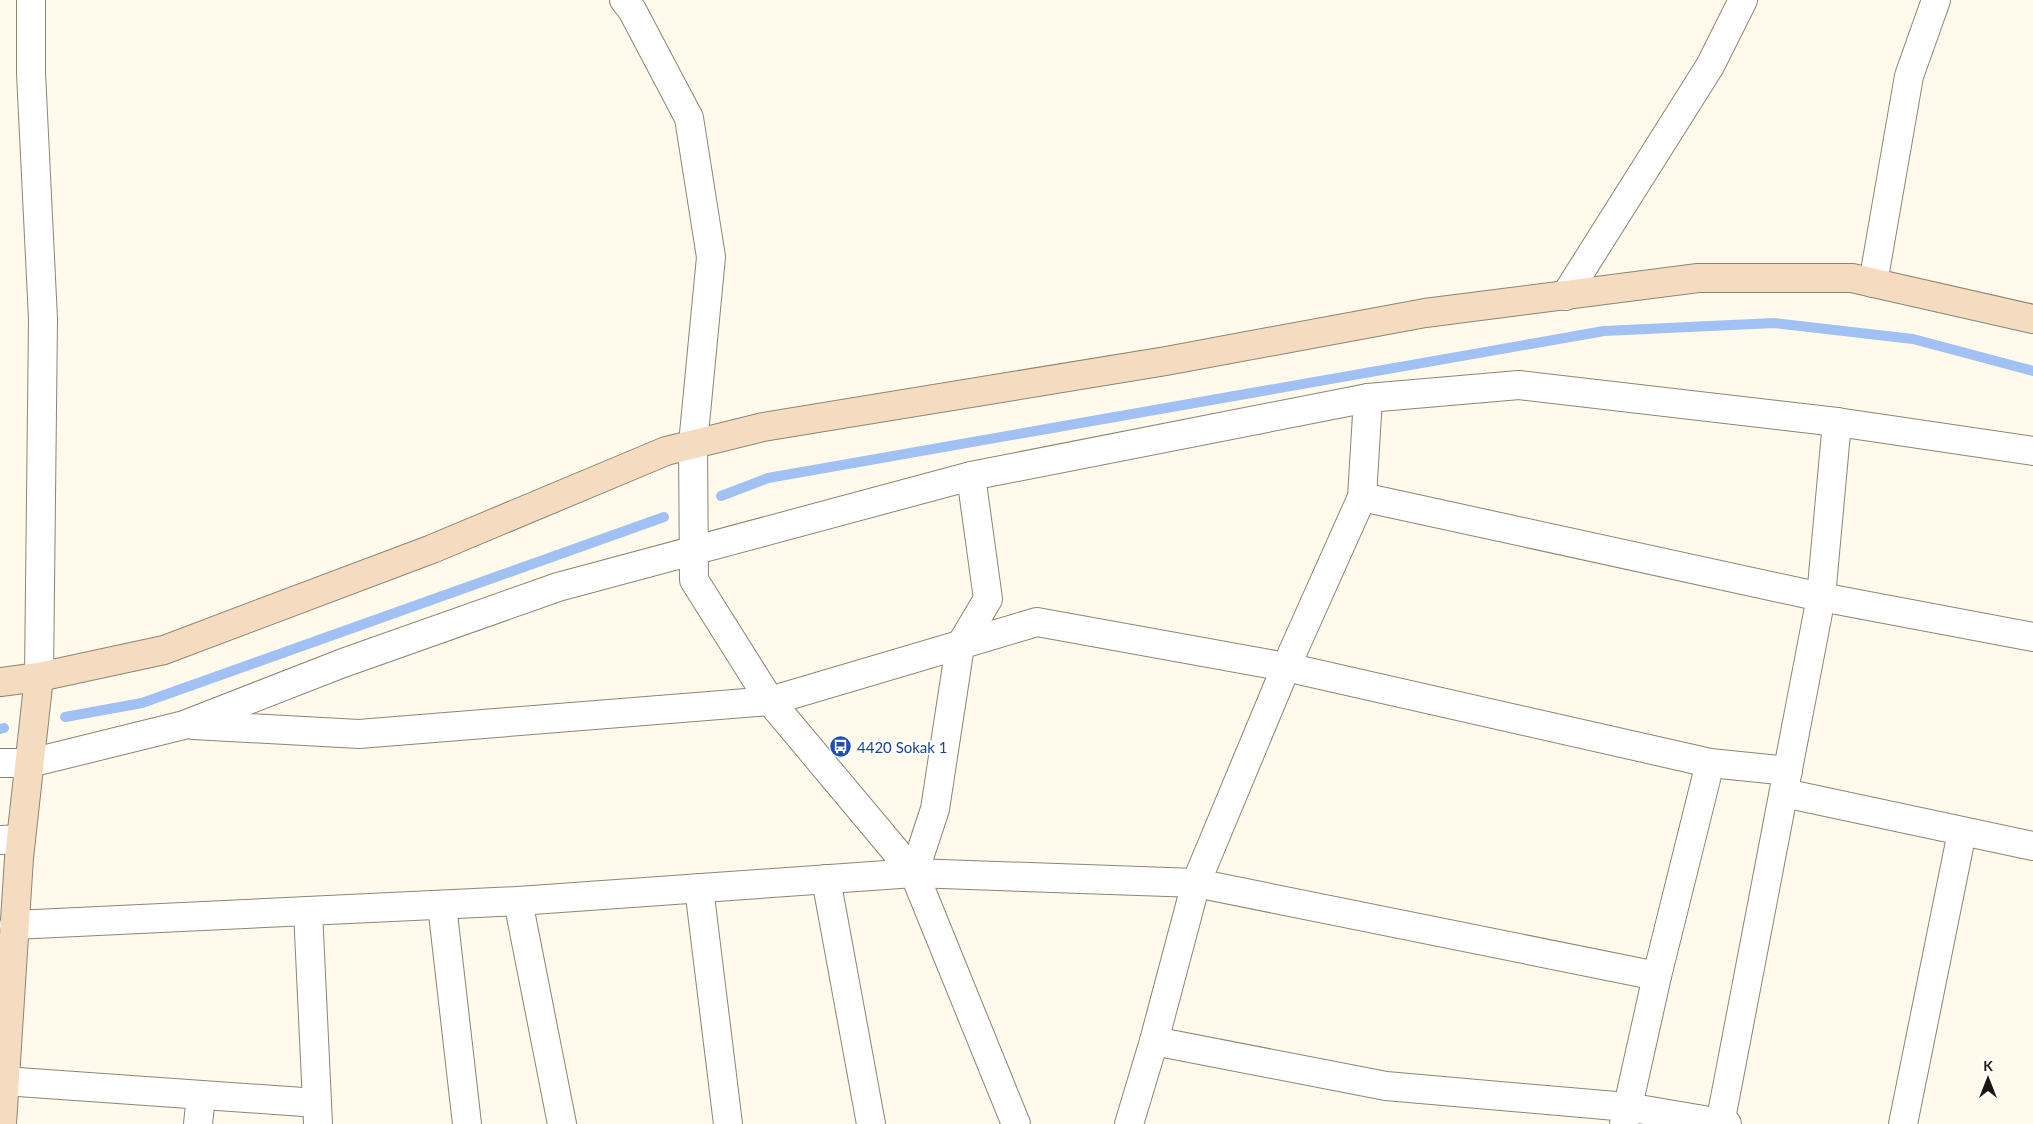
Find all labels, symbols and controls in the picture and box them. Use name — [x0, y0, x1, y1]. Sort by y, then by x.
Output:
bus stop icon: 4420 Sokak 1 — [829, 735, 853, 759]
place label: 4420 Sokak 1 — [857, 738, 947, 756]
north arrow — [1963, 1054, 2013, 1104]
text: K — [1983, 1057, 1993, 1074]

